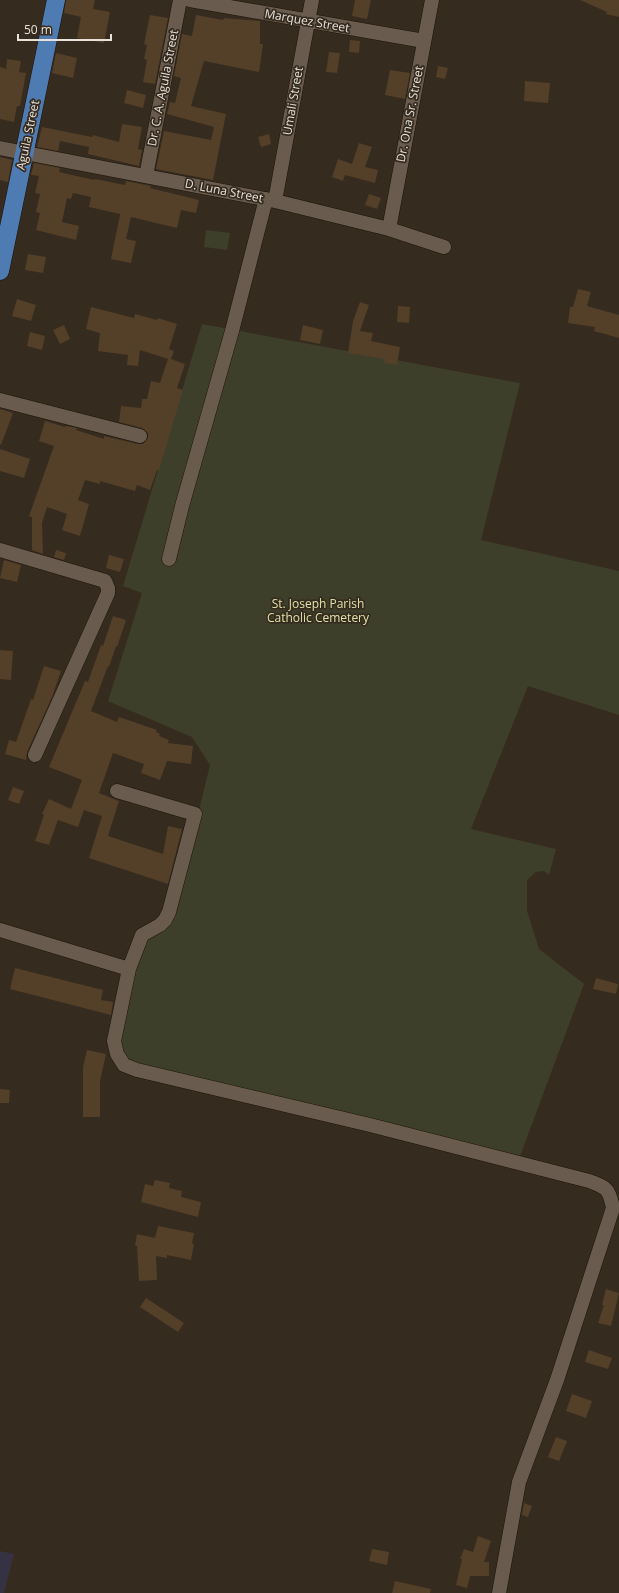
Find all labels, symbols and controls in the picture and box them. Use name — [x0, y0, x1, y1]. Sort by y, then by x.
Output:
street label: Marquez Street — [263, 5, 351, 36]
scale bar — [18, 16, 111, 42]
text: 50 m — [24, 21, 52, 38]
street label: Dr. C. A. Aguila Street — [143, 28, 182, 148]
street label: Dr. Ona Sr. Street — [392, 64, 427, 163]
street label: Umali Street — [278, 65, 307, 136]
street label: Aguila Street — [12, 98, 43, 171]
street label: D. Luna Street — [184, 175, 265, 206]
park label: St. Joseph Parish Catholic Cemetery — [267, 595, 370, 626]

